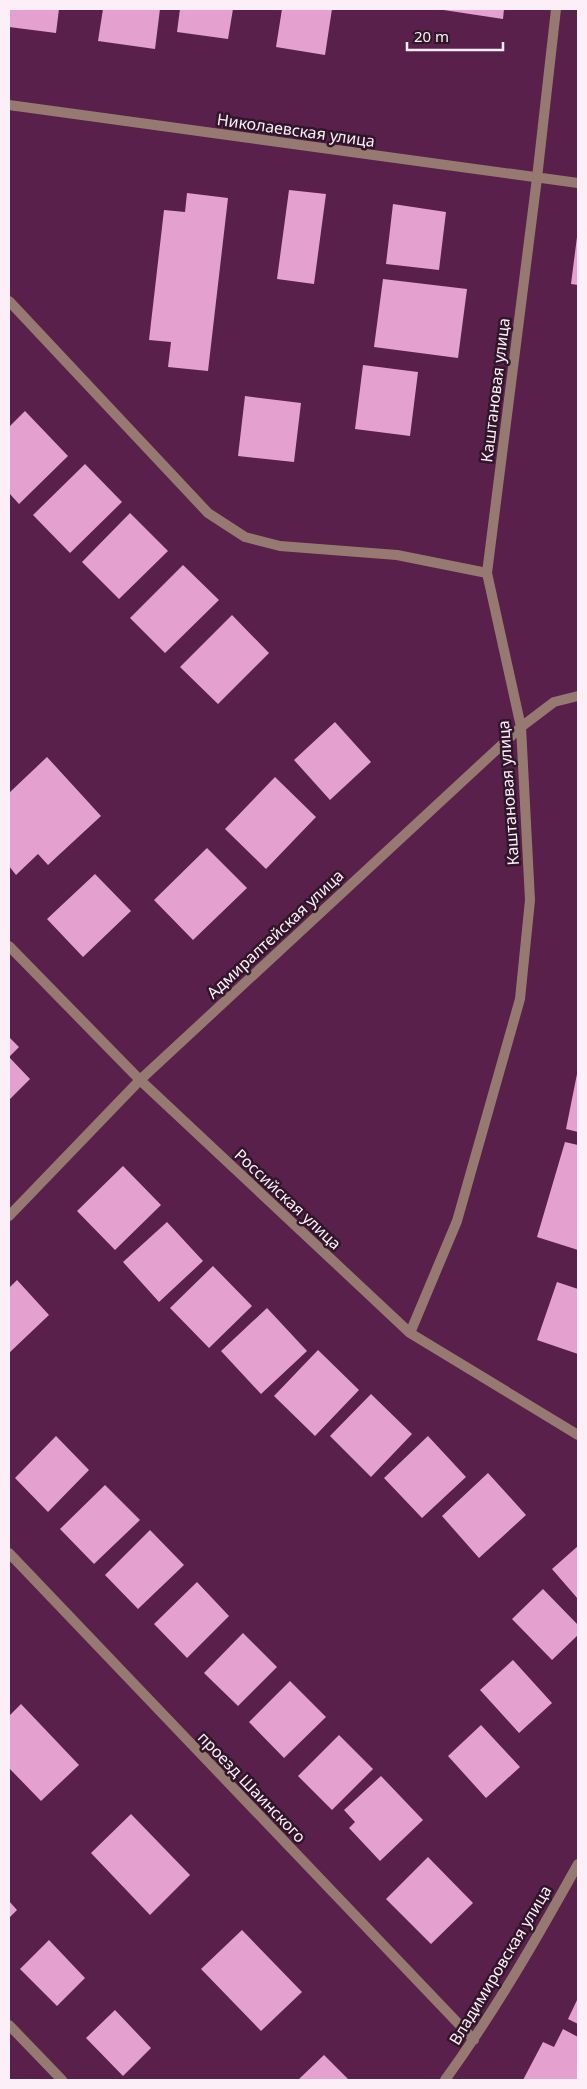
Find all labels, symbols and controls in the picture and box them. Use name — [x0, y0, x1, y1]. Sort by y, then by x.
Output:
scale bar — [407, 20, 503, 52]
text: 20 m — [414, 26, 449, 46]
street label: Николаевская улица — [216, 108, 376, 152]
street label: Каштановая улица — [475, 317, 515, 463]
street label: Каштановая улица — [492, 720, 524, 866]
street label: Адмиралтейская улица — [202, 865, 348, 1003]
street label: Российская улица — [230, 1144, 346, 1254]
street label: проезд Шаинского — [193, 1727, 311, 1847]
street label: Владимировская улица — [444, 1881, 556, 2049]

